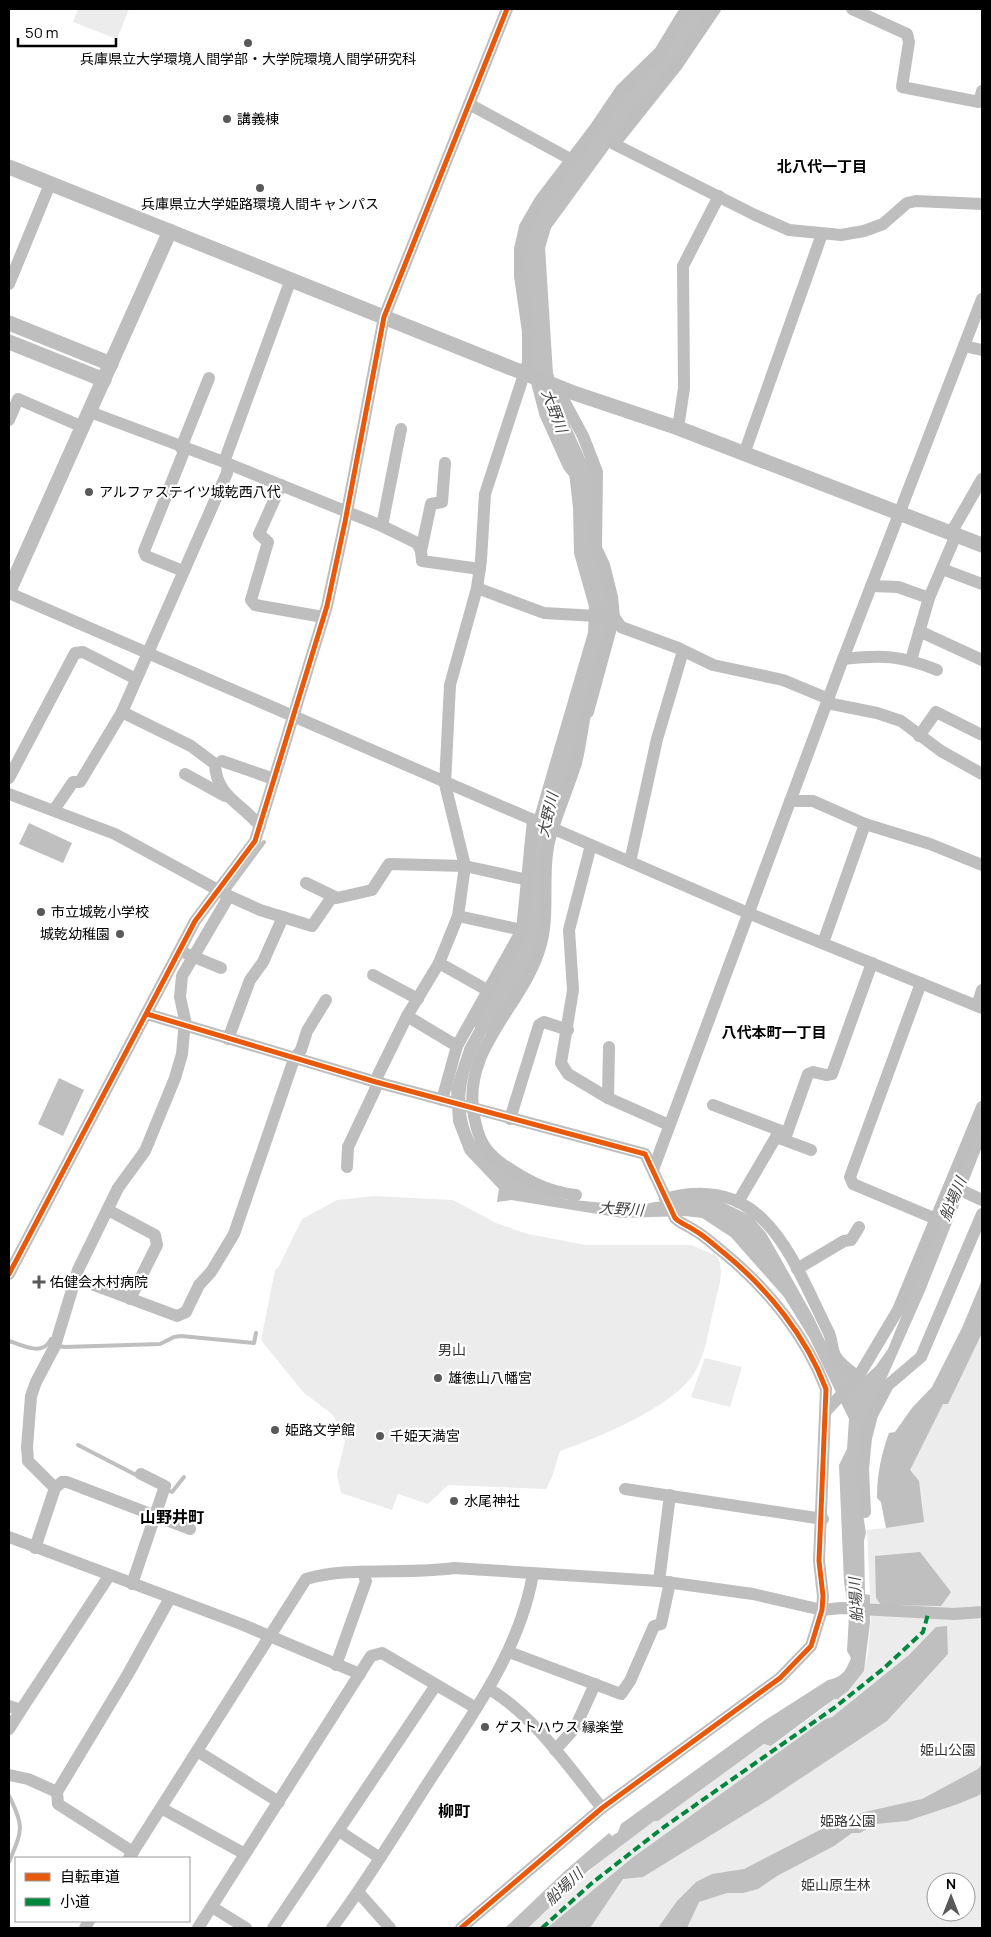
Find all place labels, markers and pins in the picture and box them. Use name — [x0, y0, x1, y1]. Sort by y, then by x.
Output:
marker: 兵庫県立大学環境人間学部・大学院環境人間学研究科 — [242, 37, 254, 49]
place label: 兵庫県立大学環境人間学部・大学院環境人間学研究科 — [80, 49, 416, 68]
place label: 講義棟 — [237, 109, 279, 128]
marker: 講義棟 — [221, 113, 233, 125]
marker: 兵庫県立大学姫路環境人間キャンパス — [254, 182, 266, 194]
place label: 兵庫県立大学姫路環境人間キャンパス — [141, 194, 379, 213]
place label: アルファステイツ城乾西八代 — [99, 482, 281, 501]
marker: アルファステイツ城乾西八代 — [83, 486, 95, 498]
place label: 市立城乾小学校 — [51, 902, 149, 921]
marker: 市立城乾小学校 — [35, 906, 47, 918]
place label: 城乾幼稚園 — [40, 924, 110, 943]
marker: 城乾幼稚園 — [114, 928, 126, 940]
place label: 佑健会木村病院 — [50, 1272, 148, 1291]
marker: 佑健会木村病院 — [32, 1275, 46, 1289]
place label: 雄徳山八幡宮 — [448, 1368, 532, 1387]
marker: 雄徳山八幡宮 — [432, 1372, 444, 1384]
place label: 姫路文学館 — [285, 1420, 355, 1439]
marker: 姫路文学館 — [269, 1424, 281, 1436]
place label: 千姫天満宮 — [390, 1426, 460, 1445]
marker: 千姫天満宮 — [374, 1430, 386, 1442]
place label: 水尾神社 — [464, 1491, 520, 1510]
marker: 水尾神社 — [448, 1495, 460, 1507]
place label: ゲストハウス 縁楽堂 — [495, 1717, 624, 1736]
marker: ゲストハウス 縁楽堂 — [479, 1721, 491, 1733]

